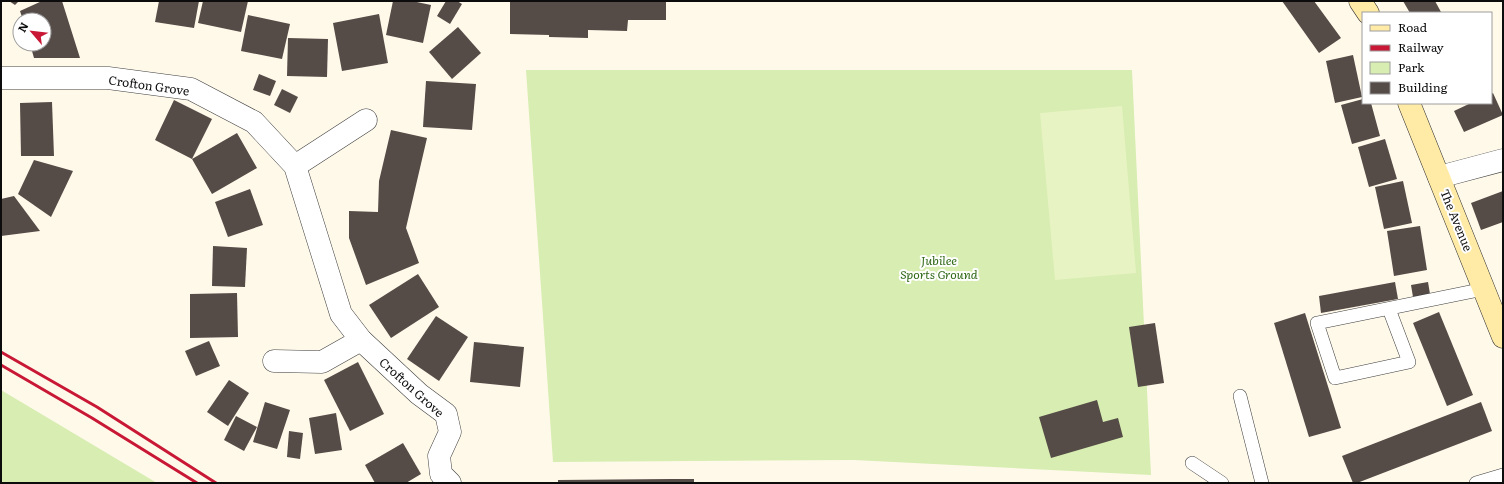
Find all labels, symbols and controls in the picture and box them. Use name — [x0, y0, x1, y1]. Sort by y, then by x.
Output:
north arrow — [12, 12, 52, 52]
legend — [1362, 12, 1492, 104]
text: Road — [1398, 18, 1428, 36]
text: N — [13, 19, 32, 35]
text: Railway — [1398, 38, 1444, 56]
text: Park — [1398, 58, 1425, 76]
street label: Crofton Grove — [107, 70, 191, 100]
text: Building — [1398, 78, 1448, 96]
street label: The Avenue — [1436, 186, 1478, 254]
park label: Jubilee Sports Ground — [900, 251, 978, 283]
street label: Crofton Grove — [376, 353, 448, 421]

